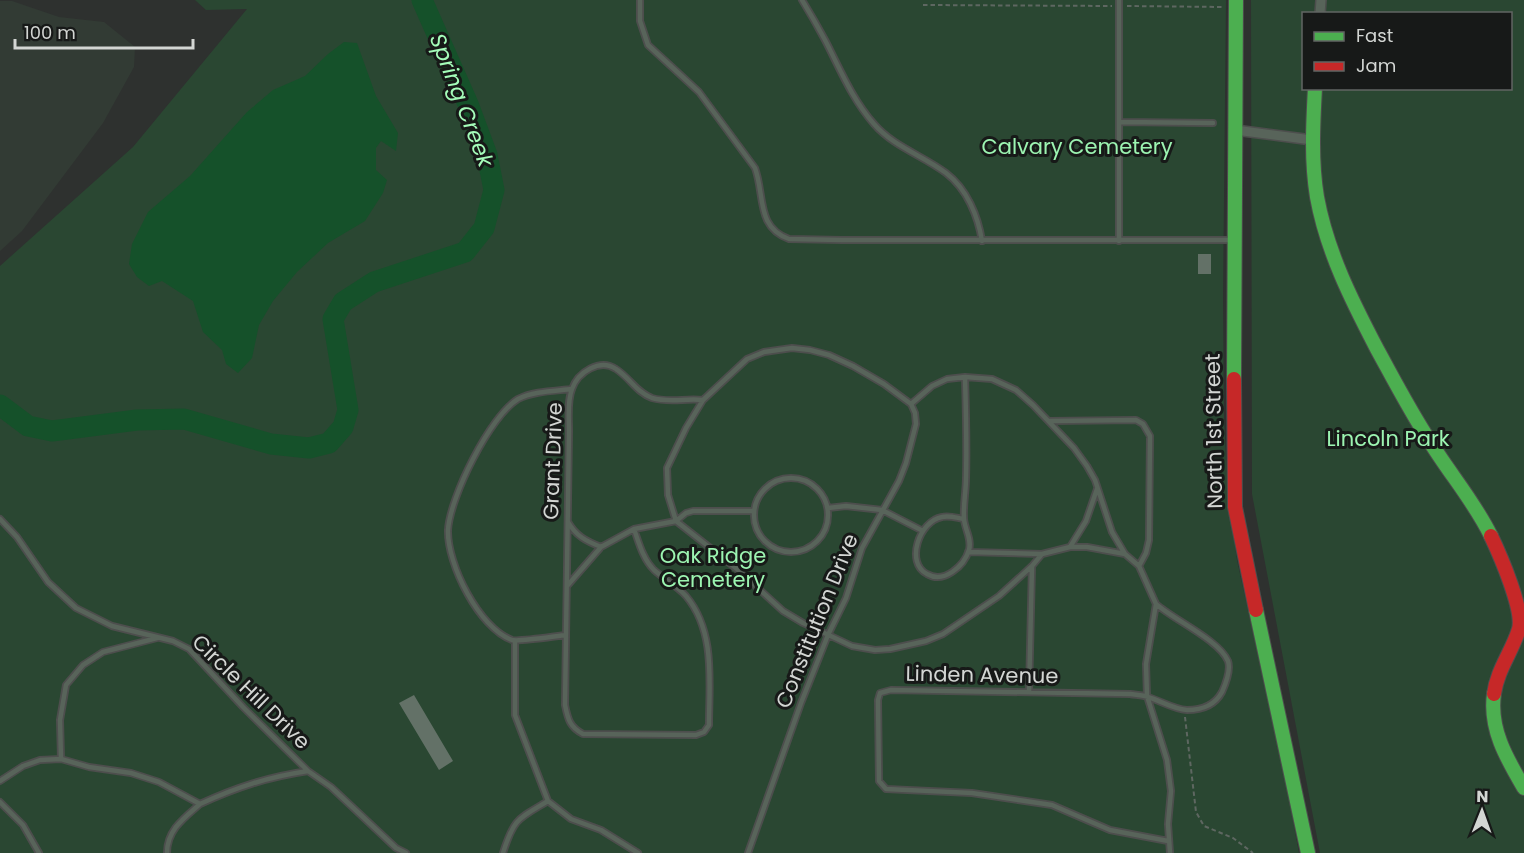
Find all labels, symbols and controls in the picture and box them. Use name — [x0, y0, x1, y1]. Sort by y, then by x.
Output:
scale bar — [15, 12, 194, 50]
legend — [1302, 12, 1512, 90]
text: 100 m — [24, 20, 76, 45]
text: Fast — [1356, 23, 1393, 48]
water label: Spring Creek — [422, 29, 502, 173]
text: Jam — [1356, 53, 1396, 78]
park label: Calvary Cemetery — [981, 132, 1173, 161]
street label: North 1st Street — [1198, 353, 1229, 509]
street label: Grant Drive — [536, 402, 569, 520]
park label: Lincoln Park — [1326, 424, 1450, 453]
street label: Constitution Drive — [768, 529, 865, 712]
park label: Oak Ridge Cemetery — [660, 541, 766, 594]
street label: Circle Hill Drive — [186, 628, 317, 756]
street label: Linden Avenue — [905, 659, 1059, 690]
north arrow — [1452, 781, 1512, 841]
text: N — [1476, 785, 1488, 808]

